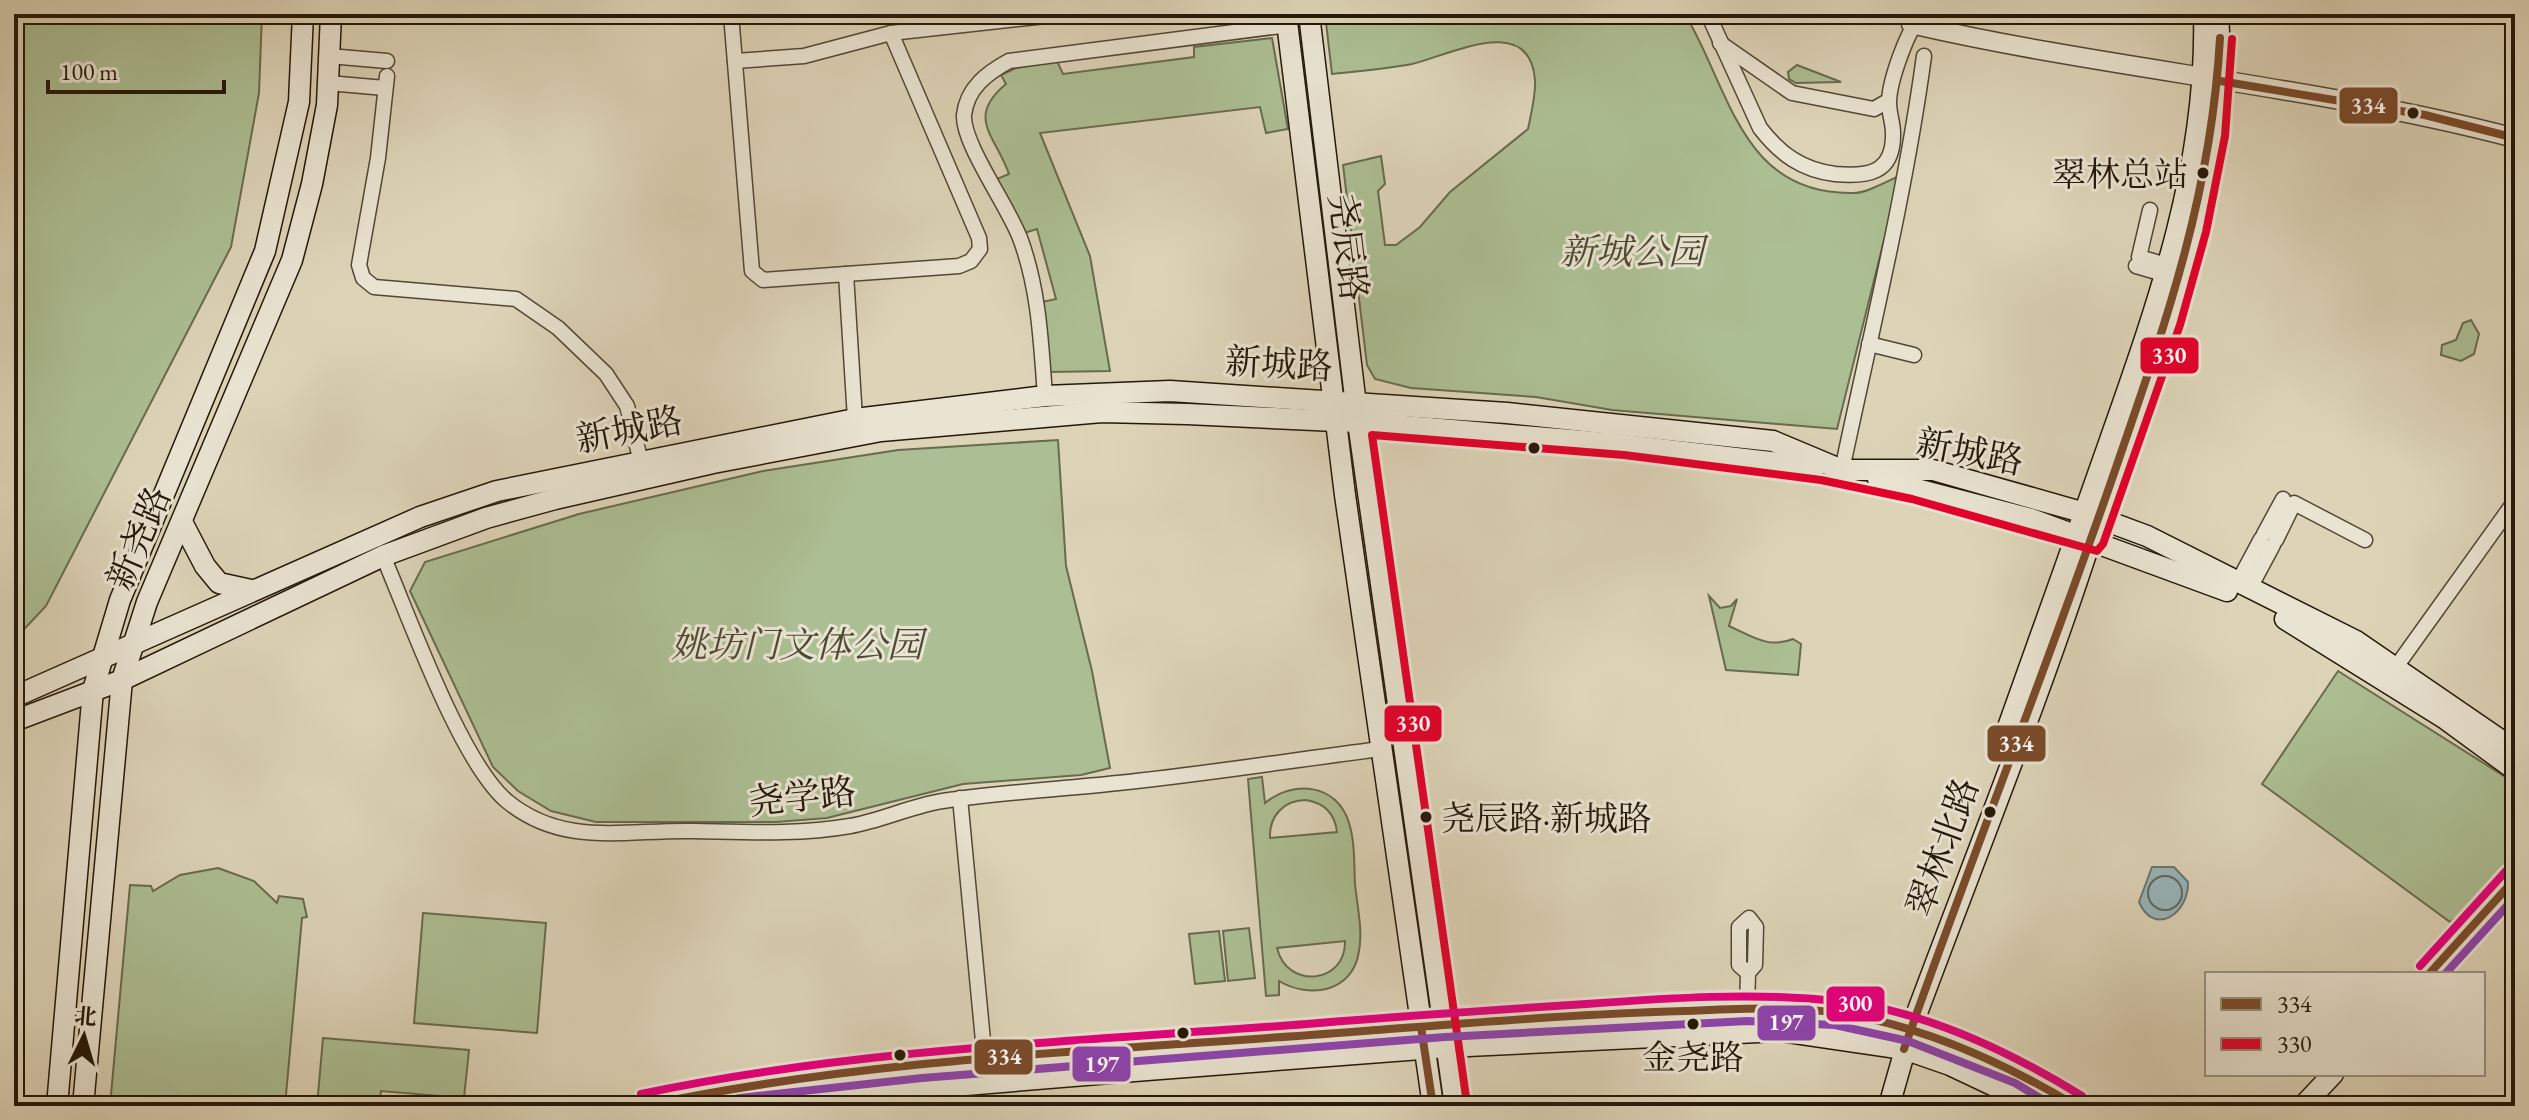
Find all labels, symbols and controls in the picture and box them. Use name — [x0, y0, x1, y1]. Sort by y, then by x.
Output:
scale bar — [48, 44, 224, 94]
text: 100 m — [60, 56, 118, 87]
line badge: 334 — [2338, 86, 2399, 125]
text: 334 — [2351, 91, 2386, 120]
unlabelled marker — [2405, 105, 2421, 121]
place label: 翠林总站 — [2052, 152, 2188, 196]
marker: 翠林总站 — [2195, 165, 2211, 181]
street label: 尧辰路 — [1319, 191, 1378, 304]
park label: 新城公园 — [1560, 228, 1709, 275]
line badge: 330 — [2139, 336, 2200, 375]
street label: 新城路 — [1224, 337, 1334, 390]
text: 330 — [2152, 341, 2187, 370]
street label: 新城路 — [572, 396, 687, 463]
street label: 新城路 — [1912, 418, 2027, 485]
unlabelled marker — [1526, 440, 1542, 456]
street label: 新尧路 — [96, 479, 181, 597]
park label: 姚坊门文体公园 — [671, 621, 928, 668]
line badge: 330 — [1383, 704, 1443, 743]
text: 330 — [1396, 709, 1431, 738]
line badge: 334 — [1986, 724, 2047, 763]
text: 334 — [1999, 729, 2034, 758]
street label: 尧学路 — [746, 767, 858, 826]
street label: 翠林北路 — [1896, 771, 1989, 923]
place label: 尧辰路·新城路 — [1441, 796, 1652, 840]
unlabelled marker — [1982, 804, 1998, 820]
marker: 尧辰路·新城路 — [1418, 809, 1434, 825]
legend — [2205, 972, 2485, 1076]
line badge: 300 — [1825, 985, 1886, 1023]
text: 334 — [2277, 988, 2312, 1019]
text: 300 — [1838, 989, 1873, 1018]
north arrow — [44, 996, 124, 1076]
text: 北 — [73, 1001, 98, 1032]
line badge: 197 — [1756, 1004, 1817, 1042]
text: 197 — [1769, 1008, 1804, 1037]
marker: 金尧路 — [1685, 1016, 1701, 1032]
unlabelled marker — [1175, 1025, 1191, 1041]
text: 330 — [2277, 1028, 2312, 1059]
place label: 金尧路 — [1642, 1035, 1744, 1079]
line badge: 334 — [973, 1038, 1034, 1076]
text: 334 — [987, 1042, 1022, 1071]
line badge: 197 — [1071, 1045, 1132, 1083]
unlabelled marker — [892, 1047, 908, 1063]
text: 197 — [1085, 1050, 1120, 1079]

